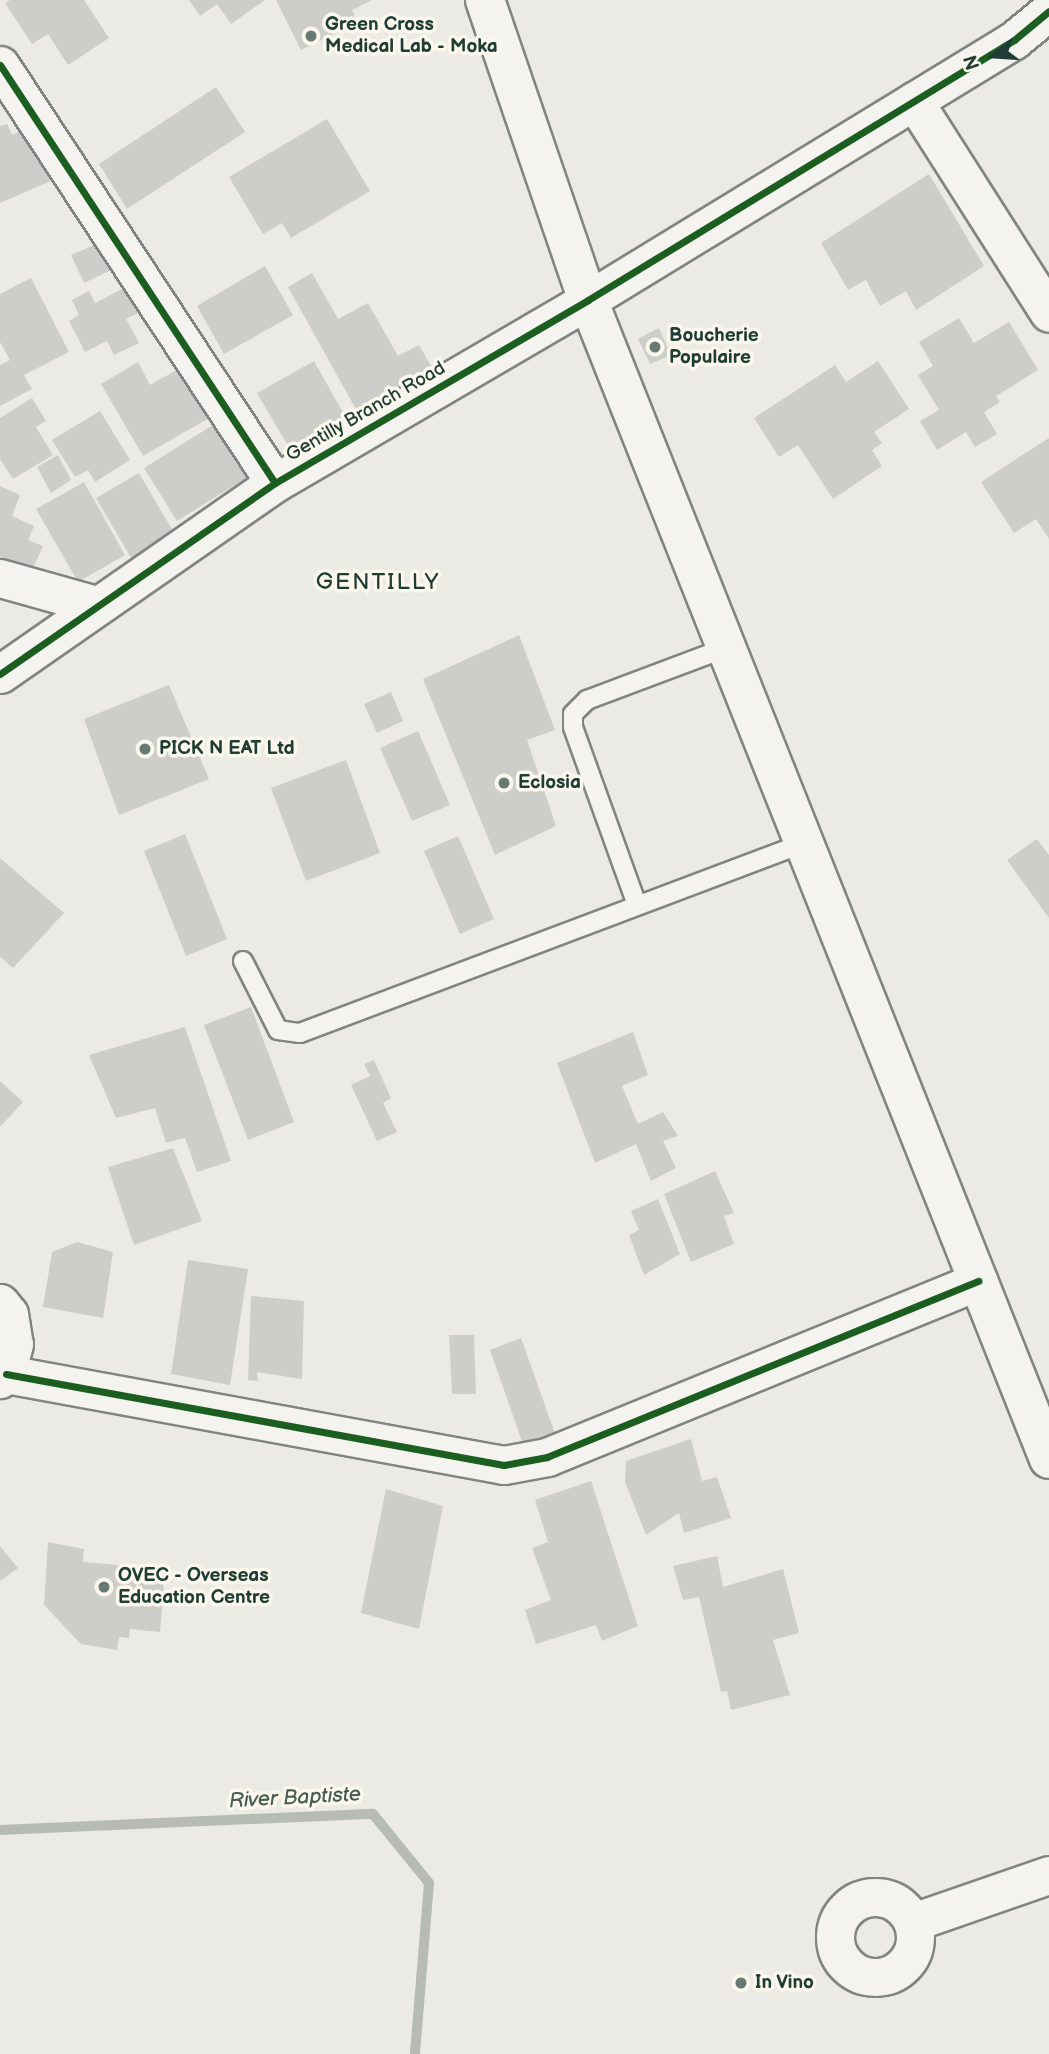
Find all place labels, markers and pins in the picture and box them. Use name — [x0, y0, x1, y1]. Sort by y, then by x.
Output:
place label: Green Cross Medical Lab - Moka — [325, 14, 498, 58]
marker: Green Cross Medical Lab - Moka — [303, 28, 319, 44]
place label: Boucherie Populaire — [669, 325, 759, 369]
marker: Boucherie Populaire — [647, 339, 663, 355]
place label: PICK N EAT Ltd — [159, 738, 295, 760]
marker: PICK N EAT Ltd — [137, 741, 153, 757]
place label: Eclosia — [518, 772, 581, 794]
marker: Eclosia — [496, 775, 512, 791]
place label: OVEC - Overseas Education Centre — [118, 1565, 270, 1609]
marker: OVEC - Overseas Education Centre — [96, 1579, 112, 1595]
place label: In Vino — [755, 1972, 815, 1994]
marker: In Vino — [733, 1975, 749, 1991]

